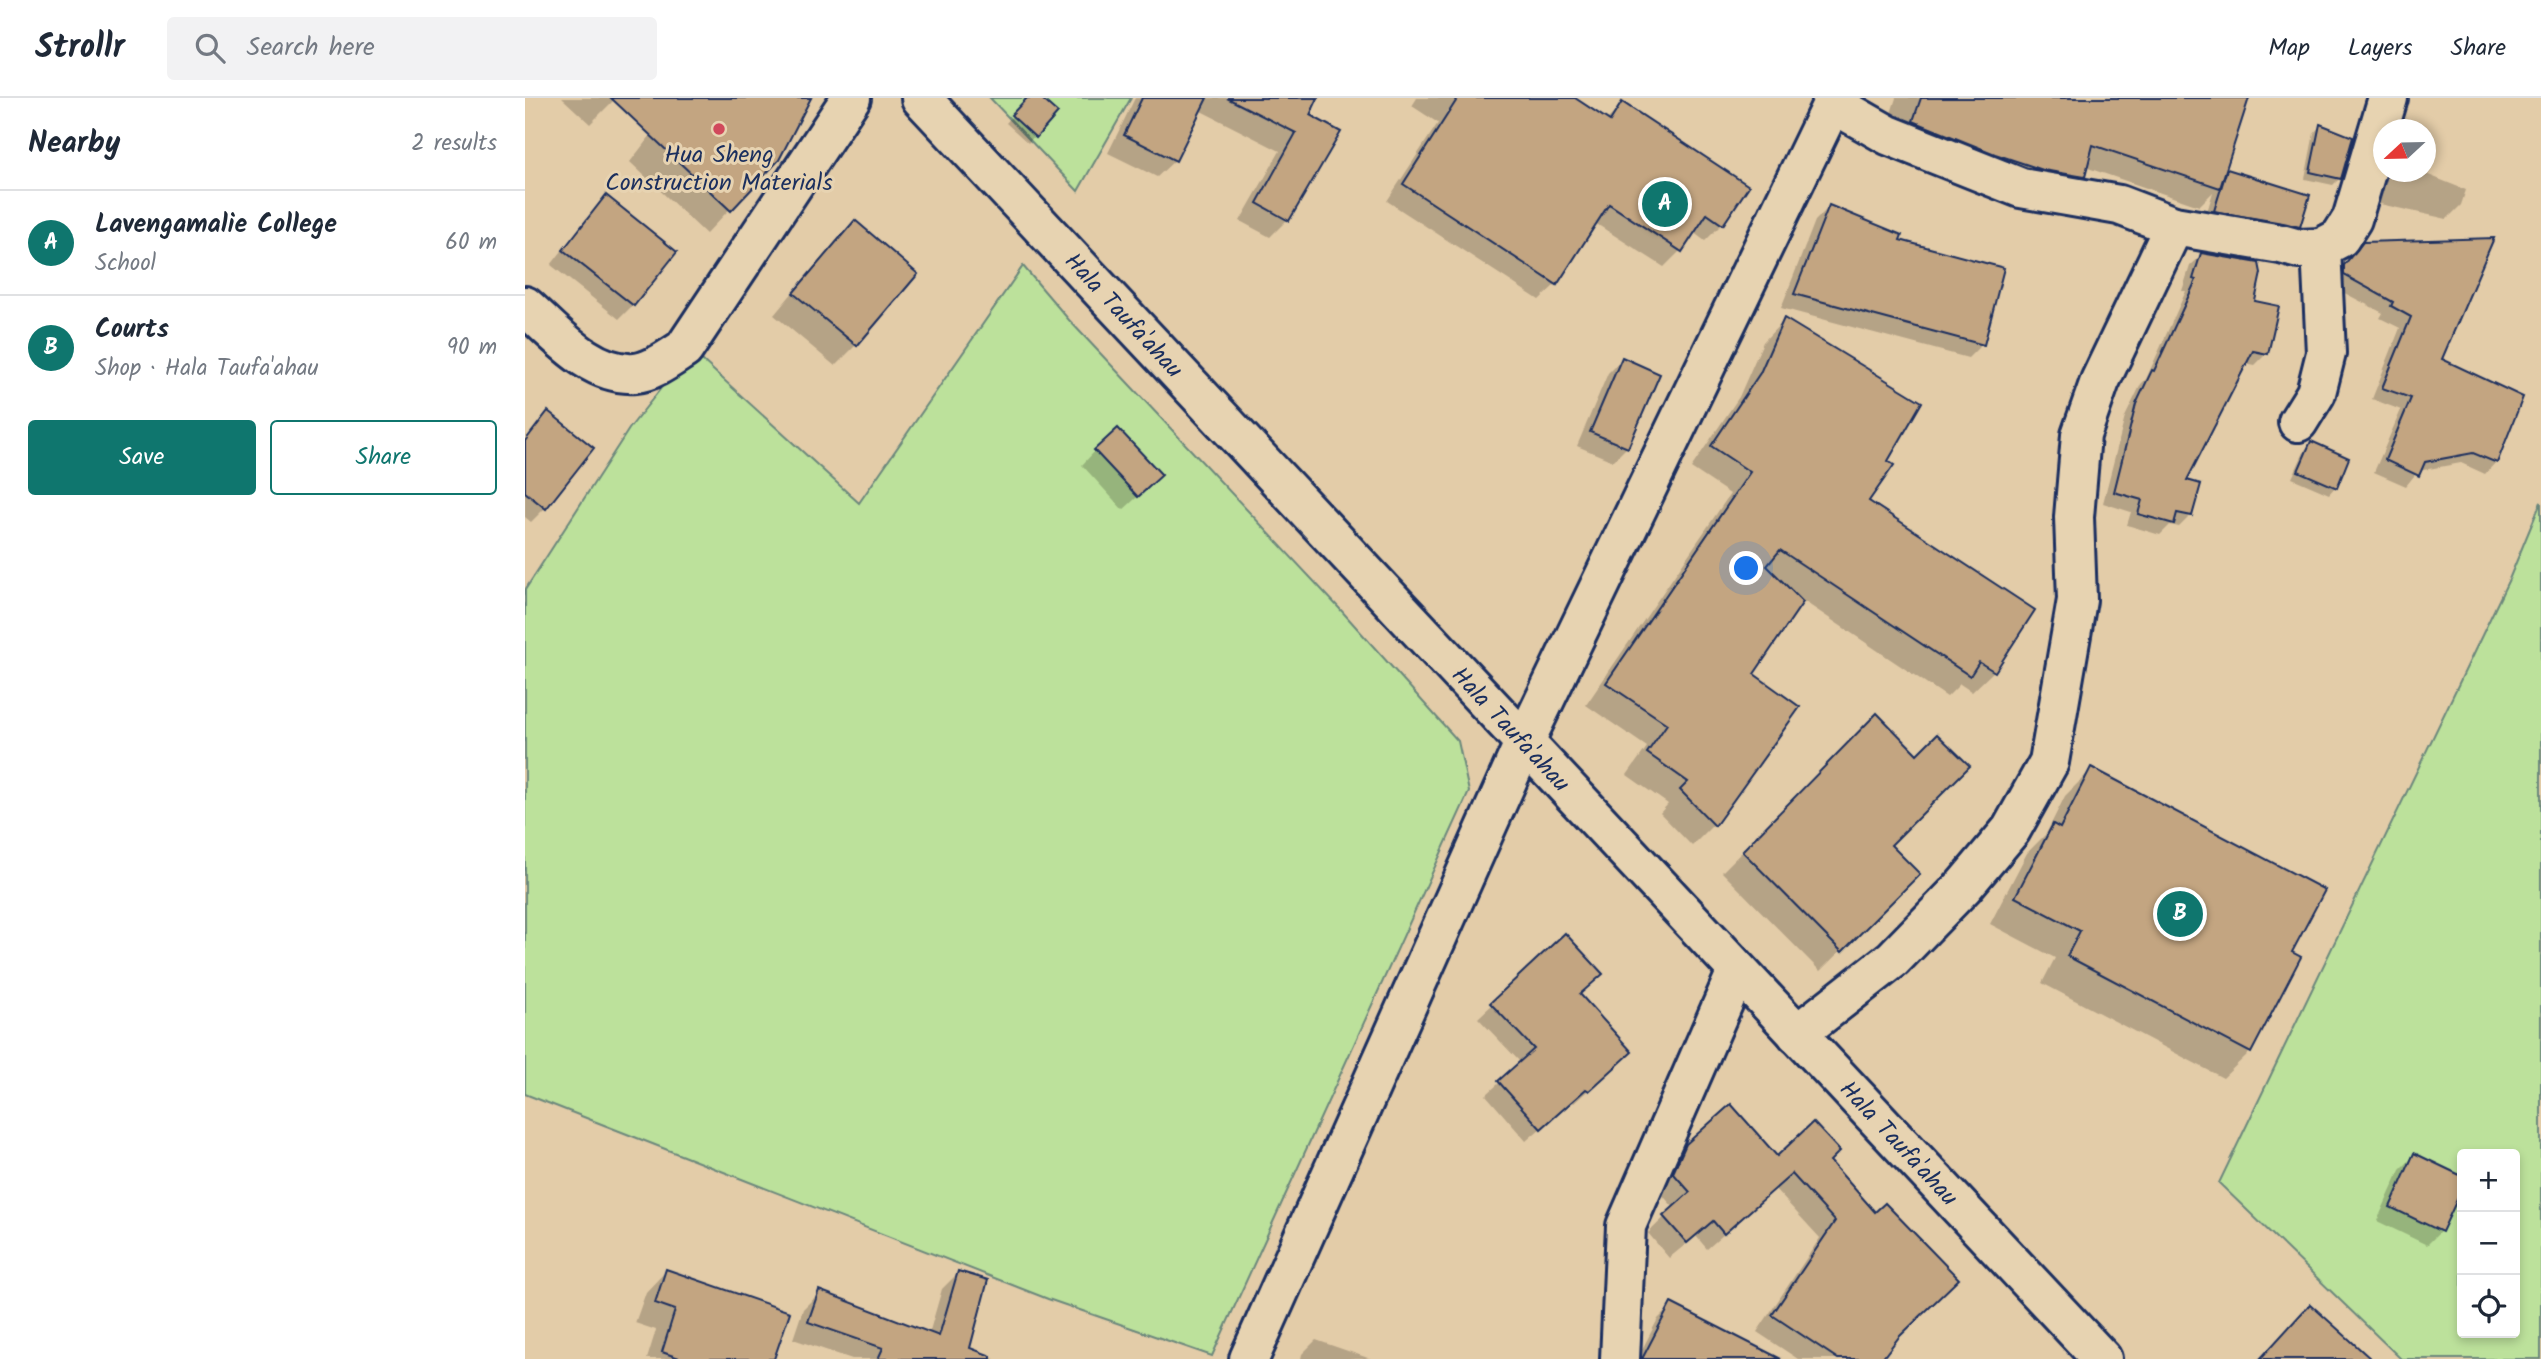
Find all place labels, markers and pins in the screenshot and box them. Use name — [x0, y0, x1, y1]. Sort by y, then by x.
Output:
marker: Hua Sheng Construction Materials — [711, 121, 727, 137]
place label: Hua Sheng Construction Materials — [605, 136, 833, 203]
pin: A — [1642, 178, 1688, 230]
pin: B — [2157, 888, 2203, 940]

